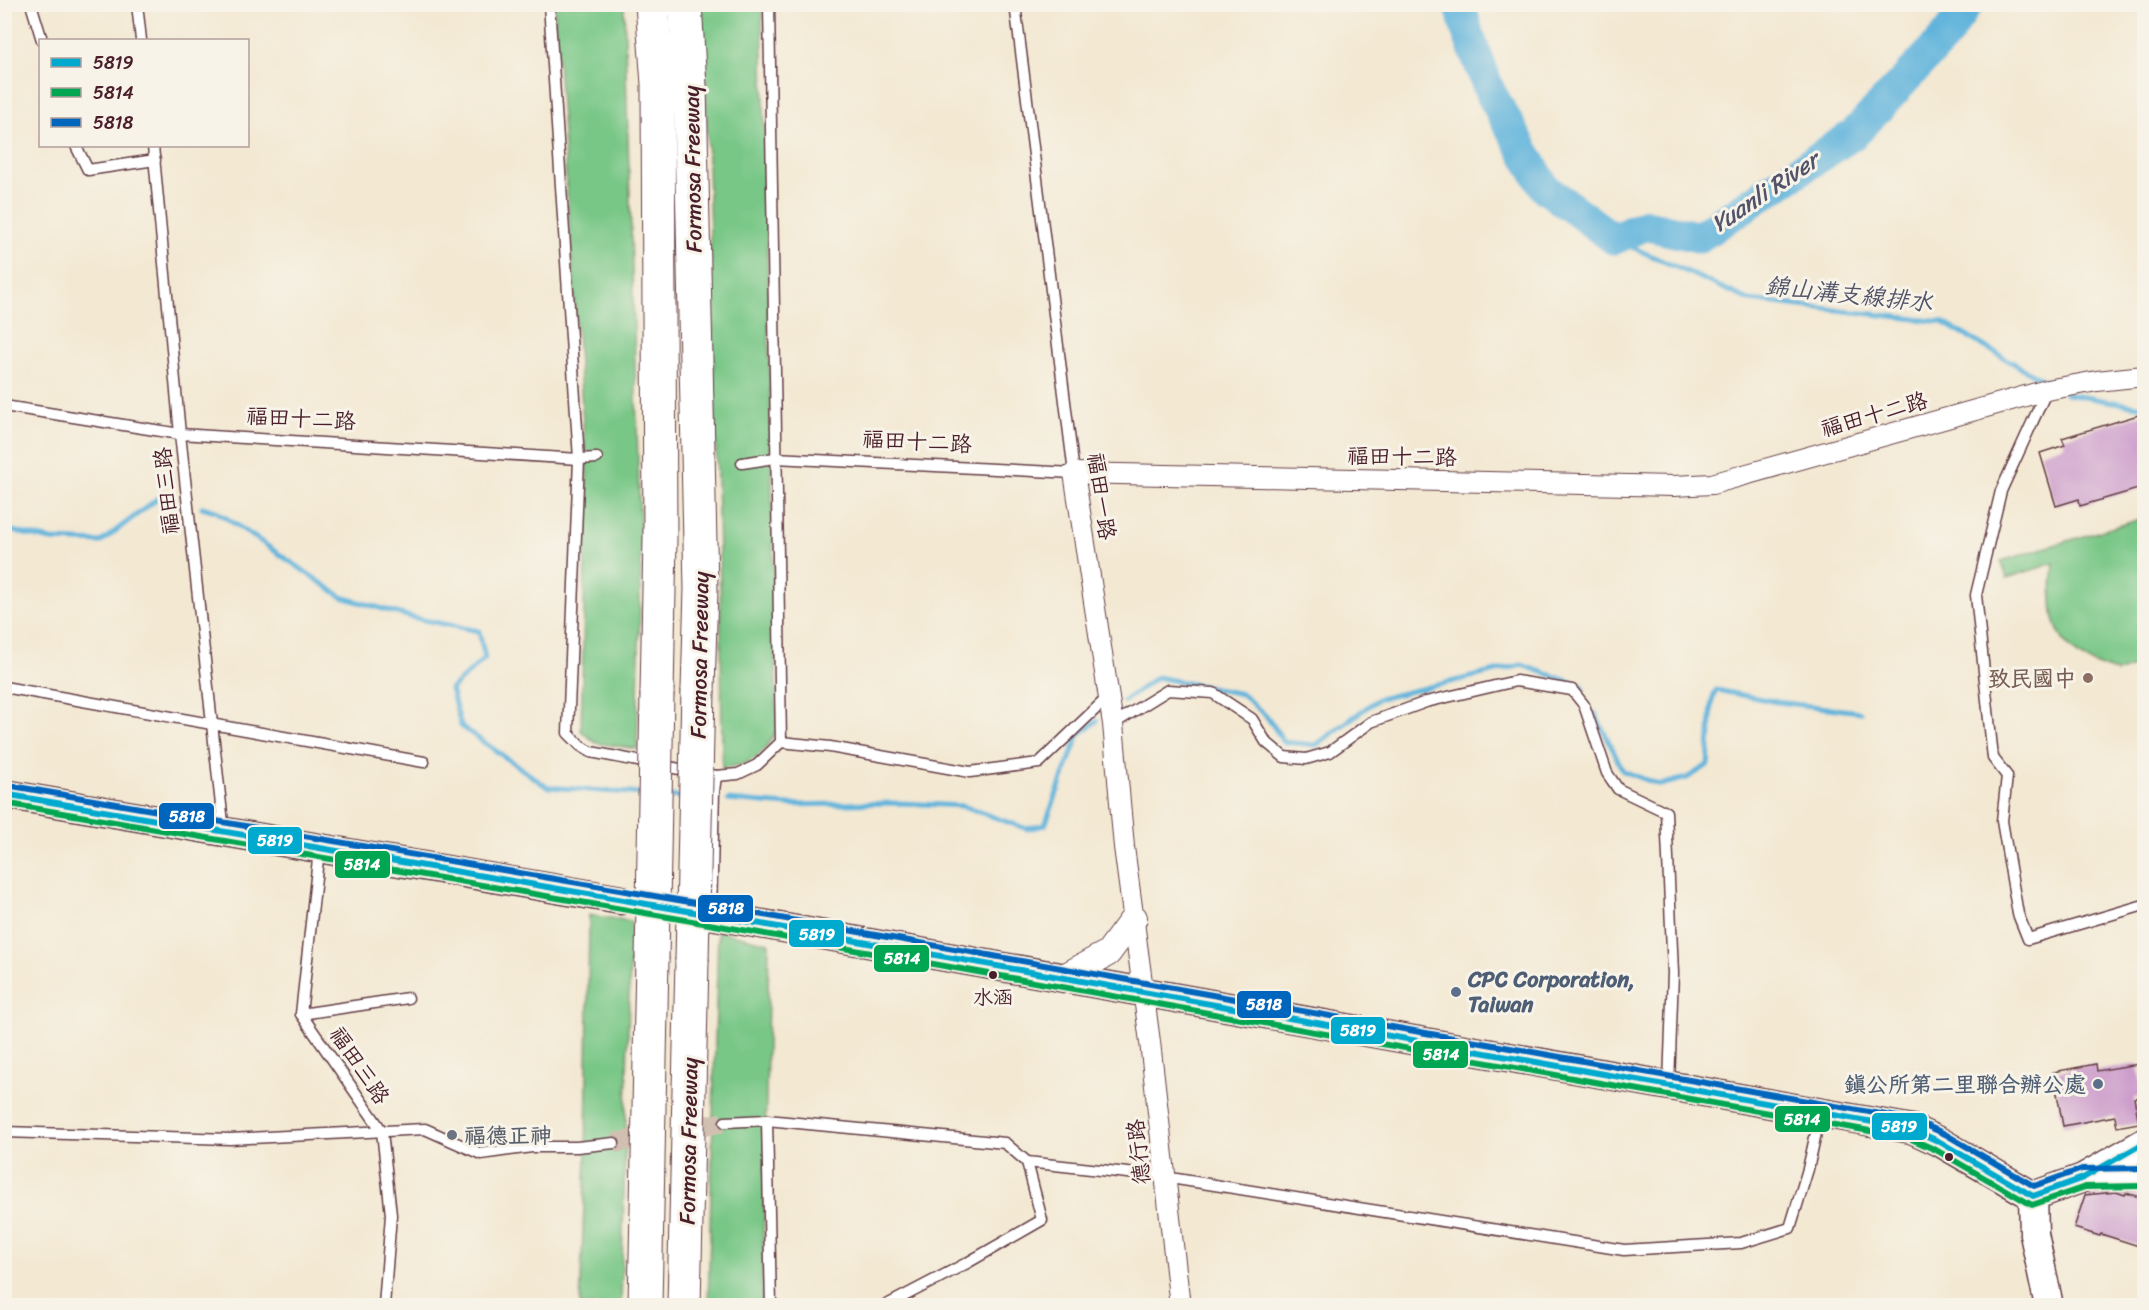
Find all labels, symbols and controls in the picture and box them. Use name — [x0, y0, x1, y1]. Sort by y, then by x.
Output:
legend — [39, 39, 249, 147]
text: 5819 — [93, 47, 134, 79]
text: 5814 — [93, 77, 134, 109]
street label: Formosa Freeway — [672, 84, 713, 253]
text: 5818 — [93, 107, 134, 139]
water label: Yuanli River — [1702, 138, 1831, 244]
water label: 錦山溝支線排水 — [1763, 264, 1936, 324]
street label: 福田十二路 — [1816, 381, 1932, 448]
street label: 福田十二路 — [245, 396, 357, 441]
street label: 福田十二路 — [861, 419, 973, 464]
street label: 福田十二路 — [1347, 436, 1457, 477]
street label: 福田三路 — [143, 445, 190, 537]
street label: 福田一路 — [1076, 450, 1127, 542]
street label: Formosa Freeway — [679, 570, 720, 739]
place label: 致民國中 — [1988, 659, 2076, 698]
marker: 致民國中 — [2081, 671, 2095, 685]
line badge: 5818 — [158, 802, 215, 830]
text: 5818 — [169, 802, 205, 831]
line badge: 5819 — [247, 826, 303, 855]
text: 5819 — [257, 826, 293, 855]
line badge: 5814 — [334, 850, 391, 879]
text: 5814 — [344, 850, 380, 879]
line badge: 5818 — [697, 894, 754, 923]
text: 5818 — [708, 894, 744, 923]
line badge: 5819 — [788, 919, 845, 948]
text: 5819 — [799, 920, 835, 949]
line badge: 5814 — [873, 944, 930, 973]
text: 5814 — [884, 944, 920, 973]
place label: CPC Corporation, Taiwan — [1467, 960, 1635, 1024]
marker: 水涵 — [987, 969, 999, 981]
place label: 水涵 — [973, 980, 1013, 1015]
marker: CPC Corporation, Taiwan — [1449, 985, 1463, 999]
line badge: 5818 — [1236, 990, 1292, 1019]
text: 5818 — [1246, 990, 1282, 1019]
line badge: 5819 — [1330, 1016, 1386, 1045]
text: 5819 — [1340, 1016, 1376, 1045]
street label: 福田三路 — [319, 1018, 400, 1113]
line badge: 5814 — [1412, 1040, 1469, 1069]
text: 5814 — [1423, 1040, 1459, 1069]
street label: Formosa Freeway — [668, 1056, 709, 1225]
place label: 鎮公所第二里聯合辦公處 — [1844, 1065, 2086, 1104]
marker: 鎮公所第二里聯合辦公處 — [2091, 1077, 2105, 1091]
line badge: 5814 — [1774, 1105, 1831, 1133]
text: 5814 — [1784, 1105, 1820, 1134]
line badge: 5819 — [1871, 1112, 1928, 1141]
text: 5819 — [1881, 1112, 1917, 1141]
place label: 福德正神 — [464, 1116, 552, 1155]
street label: 德行路 — [1116, 1117, 1161, 1187]
marker: 福德正神 — [445, 1128, 459, 1142]
unlabelled marker — [1943, 1151, 1955, 1163]

